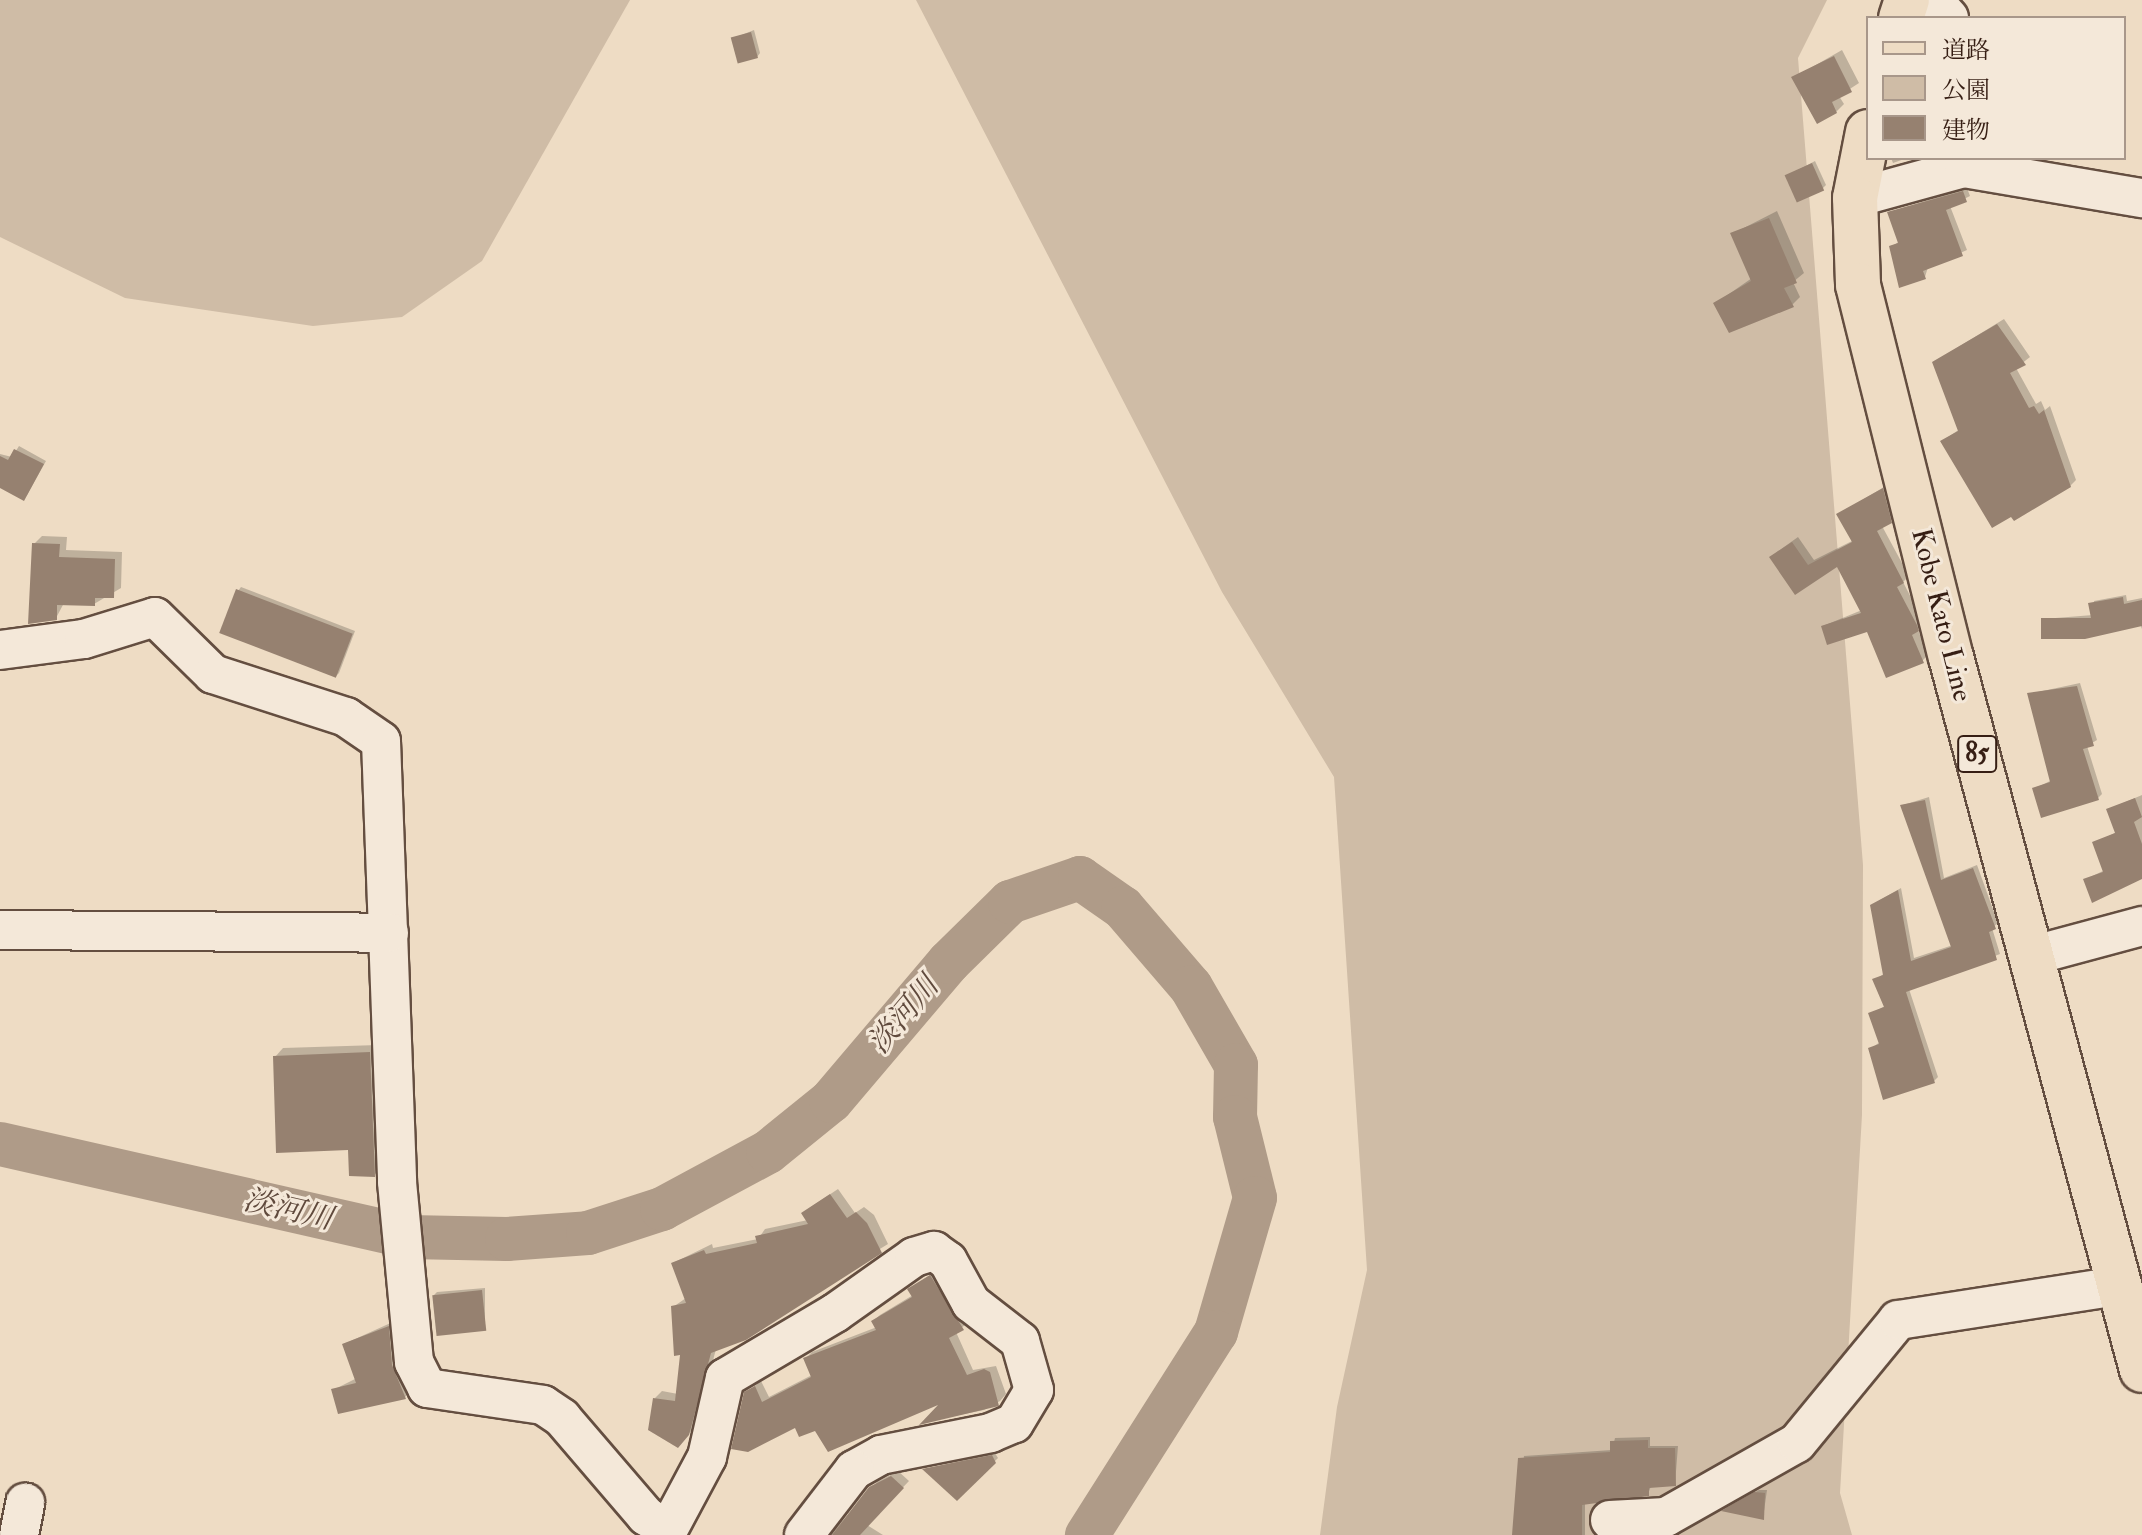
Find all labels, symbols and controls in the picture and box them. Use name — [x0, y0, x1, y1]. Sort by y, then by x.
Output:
legend — [1866, 16, 2126, 160]
text: 道路 — [1942, 35, 1990, 66]
text: 公園 — [1942, 75, 1990, 106]
text: 建物 — [1942, 115, 1990, 146]
street label: Kobe Kato Line — [1903, 525, 1979, 705]
road number: 85 — [1957, 732, 1997, 776]
water label: 淡河川 — [861, 969, 947, 1061]
water label: 淡河川 — [240, 1182, 336, 1238]

